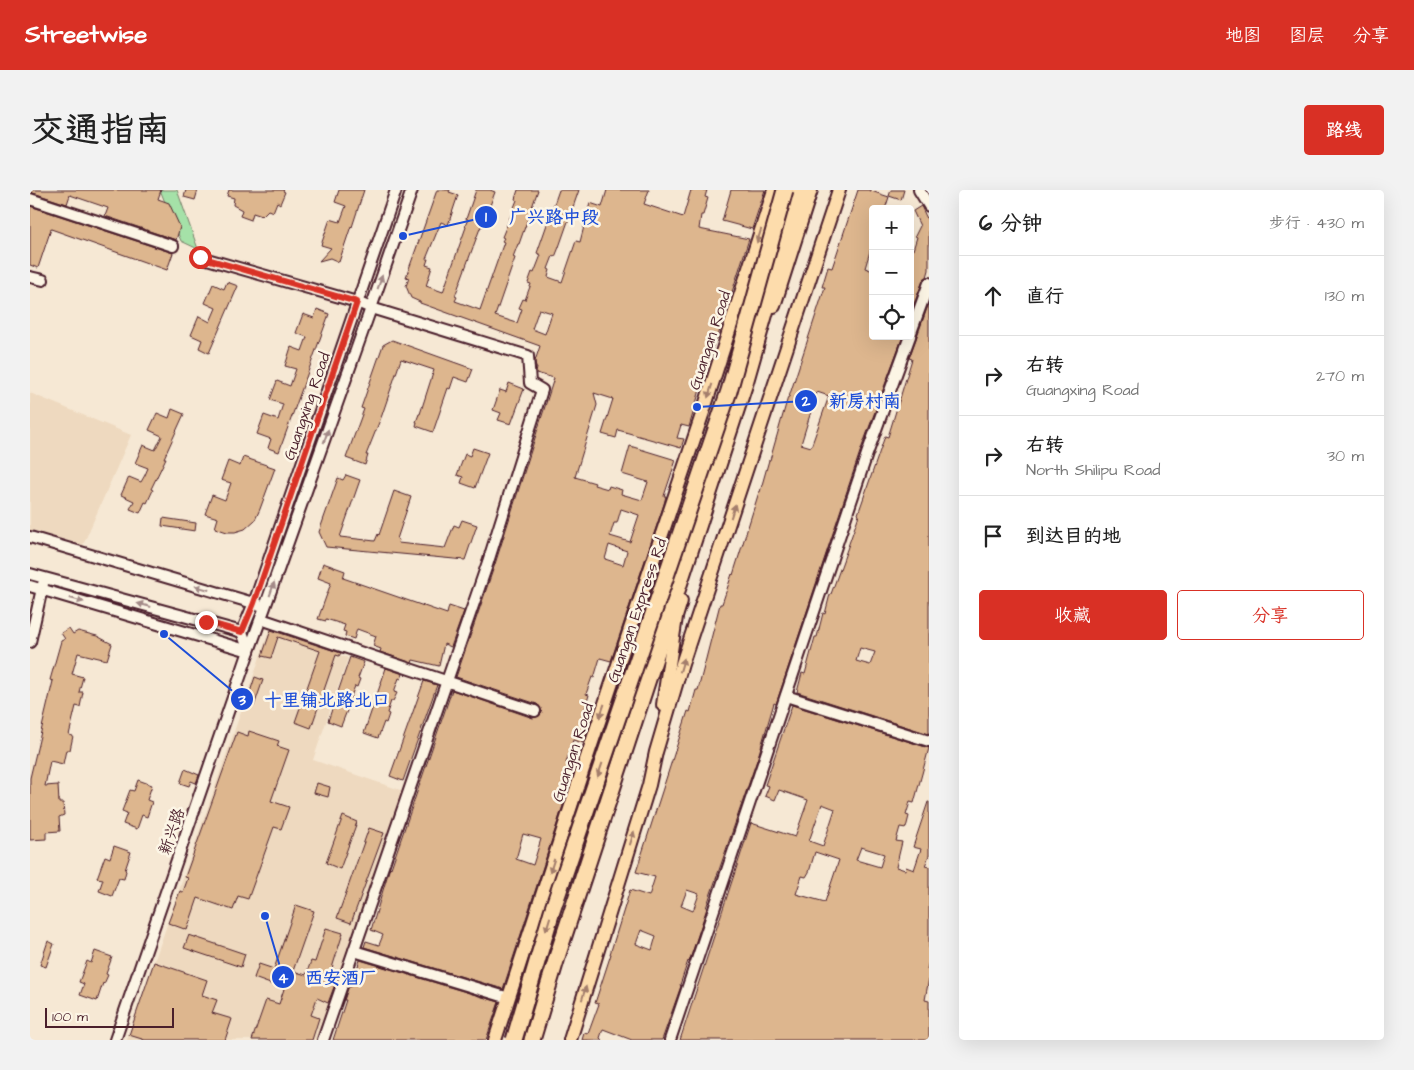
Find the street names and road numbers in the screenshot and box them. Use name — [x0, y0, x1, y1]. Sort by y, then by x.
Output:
street label: Guangan Road — [684, 288, 737, 393]
street label: Guangxing Road — [278, 349, 337, 464]
street label: Guangan Express Rd — [602, 535, 673, 686]
street label: Guangan Road — [547, 700, 600, 805]
street label: 新兴路 — [154, 805, 190, 858]

